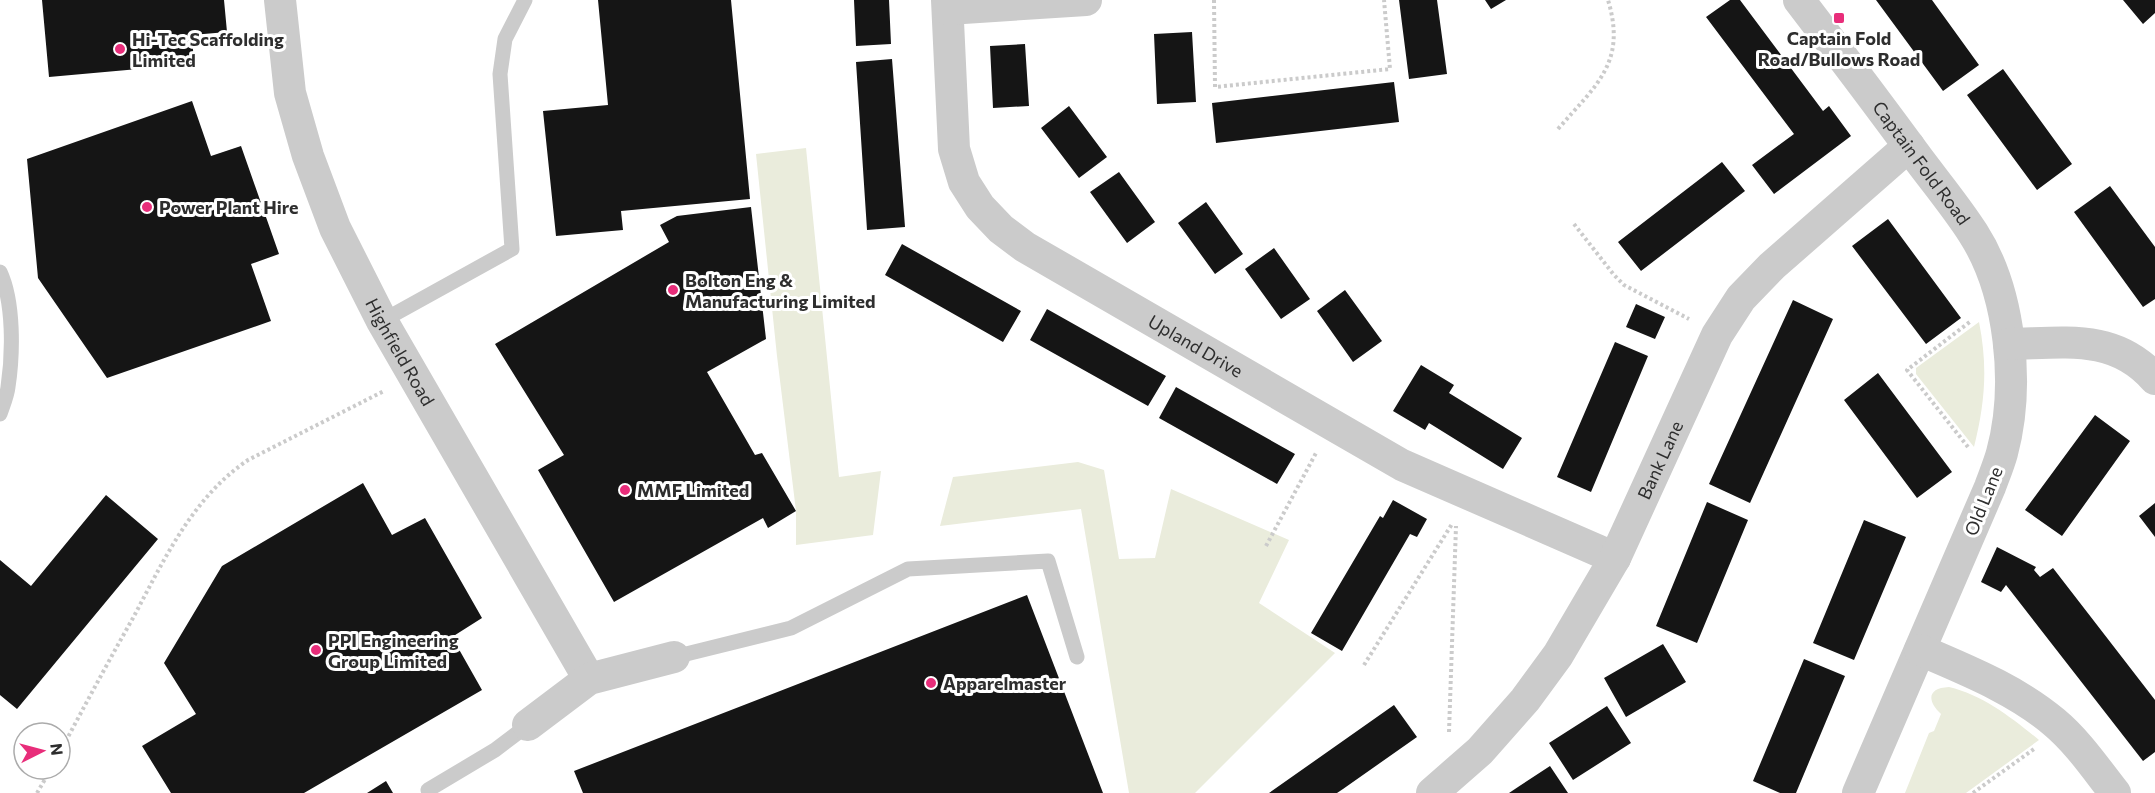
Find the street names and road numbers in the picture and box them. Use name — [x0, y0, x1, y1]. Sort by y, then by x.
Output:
street label: Captain Fold Road — [1868, 97, 1975, 229]
street label: Highfield Road — [361, 294, 439, 409]
street label: Upland Drive — [1145, 310, 1247, 382]
street label: Bank Lane — [1632, 417, 1687, 503]
street label: Old Lane — [1959, 463, 2007, 539]

